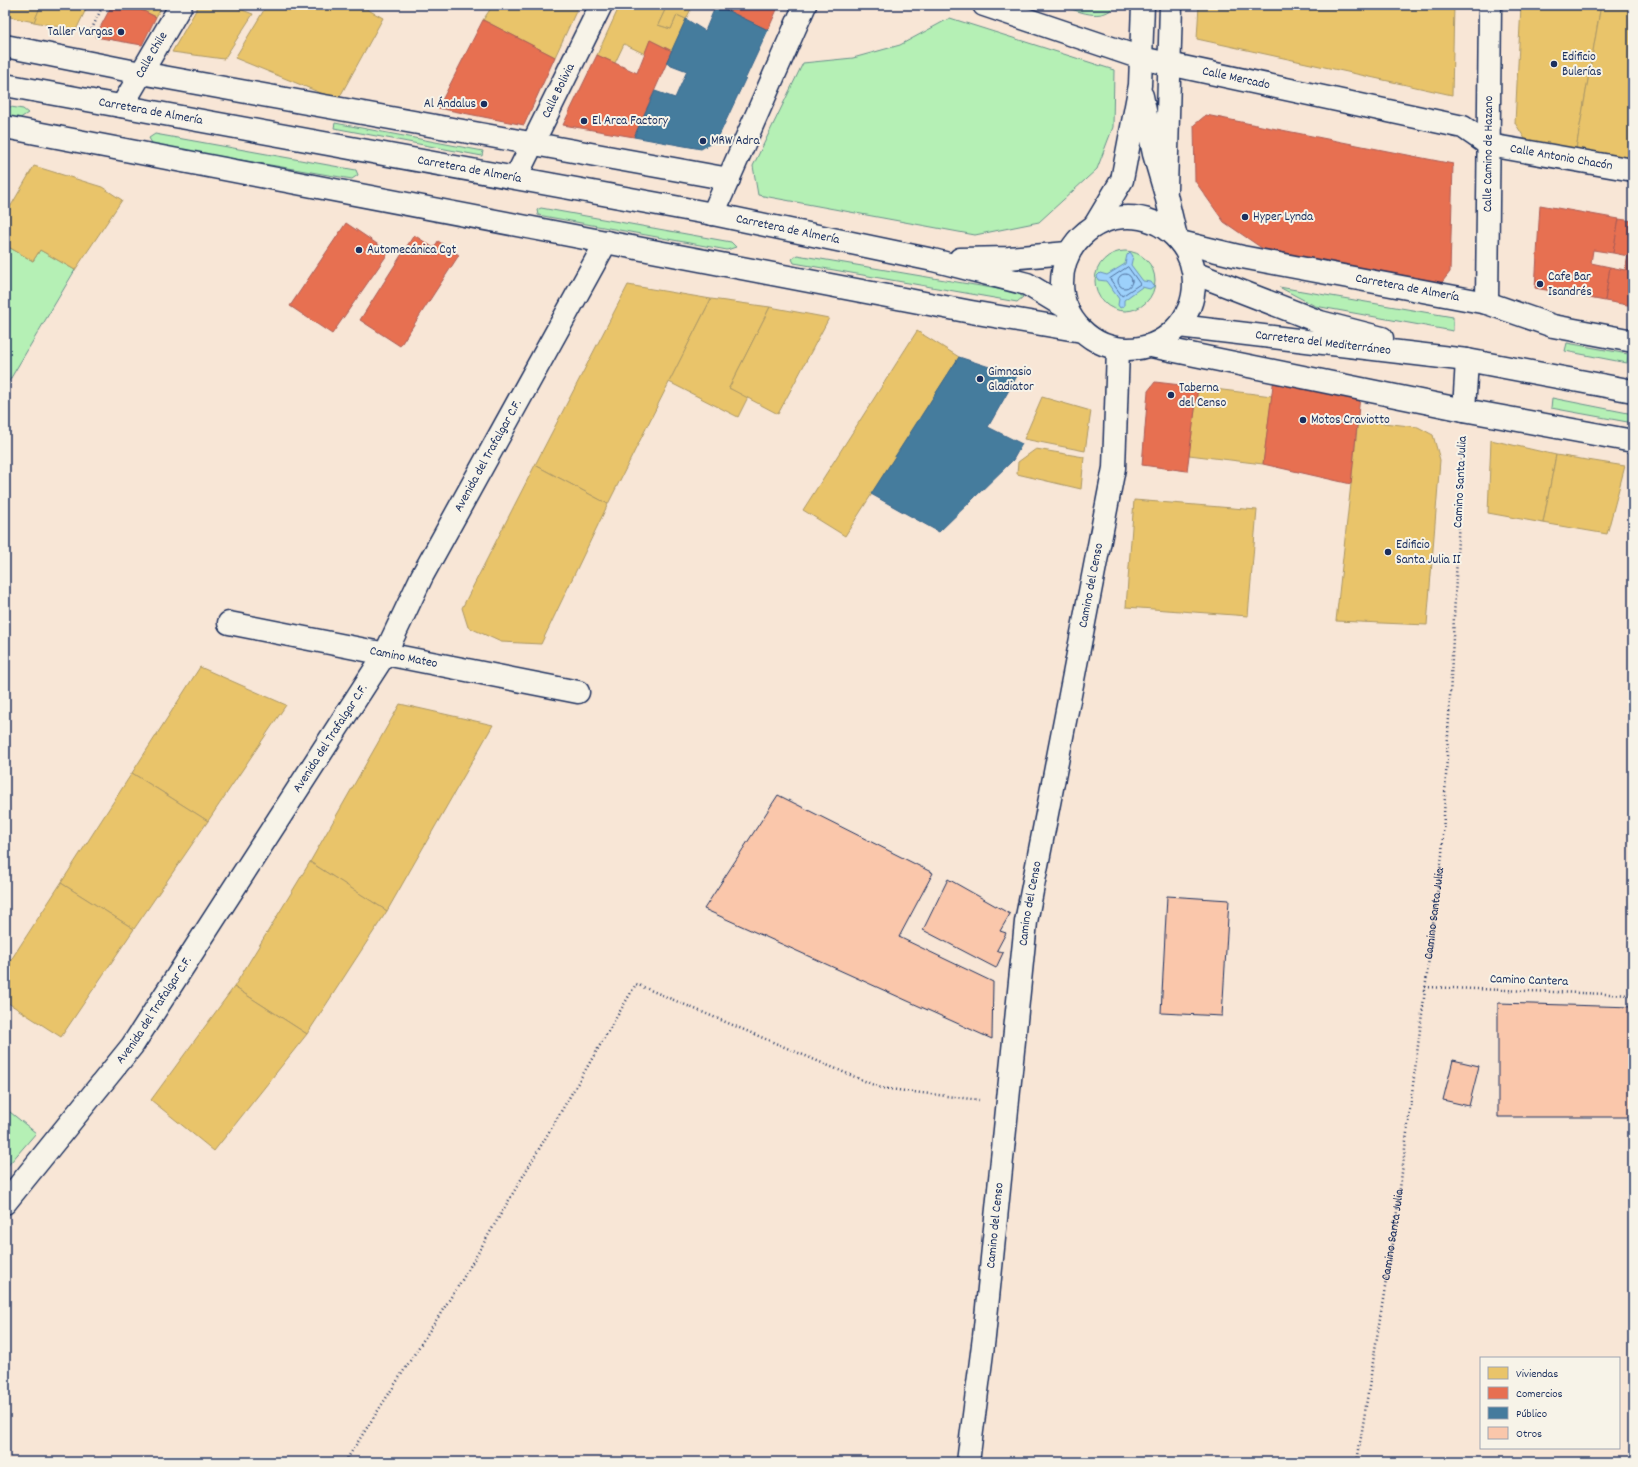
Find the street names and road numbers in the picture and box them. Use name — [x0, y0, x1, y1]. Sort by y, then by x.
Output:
street label: Calle Chile — [131, 28, 173, 82]
street label: Calle Bolivia — [537, 60, 580, 122]
street label: Calle Mercado — [1200, 62, 1272, 95]
street label: Carretera de Almería — [97, 93, 205, 130]
street label: Calle Camino de Hazano — [1478, 95, 1499, 212]
street label: Calle Antonio Chacón — [1508, 139, 1614, 176]
street label: Carretera de Almería — [416, 151, 524, 189]
street label: Carretera de Almería — [734, 210, 842, 250]
street label: Carretera de Almería — [1354, 269, 1462, 307]
street label: Carretera del Mediterráneo — [1254, 326, 1392, 360]
street label: Avenida del Trafalgar C.F. — [449, 396, 527, 516]
street label: Camino Santa Julia — [1449, 435, 1473, 529]
street label: Camino del Censo — [1074, 541, 1109, 629]
street label: Camino Mateo — [368, 642, 439, 674]
street label: Avenida del Trafalgar C.F. — [288, 680, 373, 797]
street label: Camino del Censo — [1014, 859, 1047, 947]
street label: Camino Santa Julia — [1419, 866, 1450, 961]
street label: Avenida del Trafalgar C.F. — [111, 953, 197, 1068]
street label: Camino Cantera — [1489, 970, 1569, 992]
street label: Camino del Censo — [981, 1182, 1009, 1269]
street label: Camino Santa Julia — [1377, 1187, 1409, 1282]

